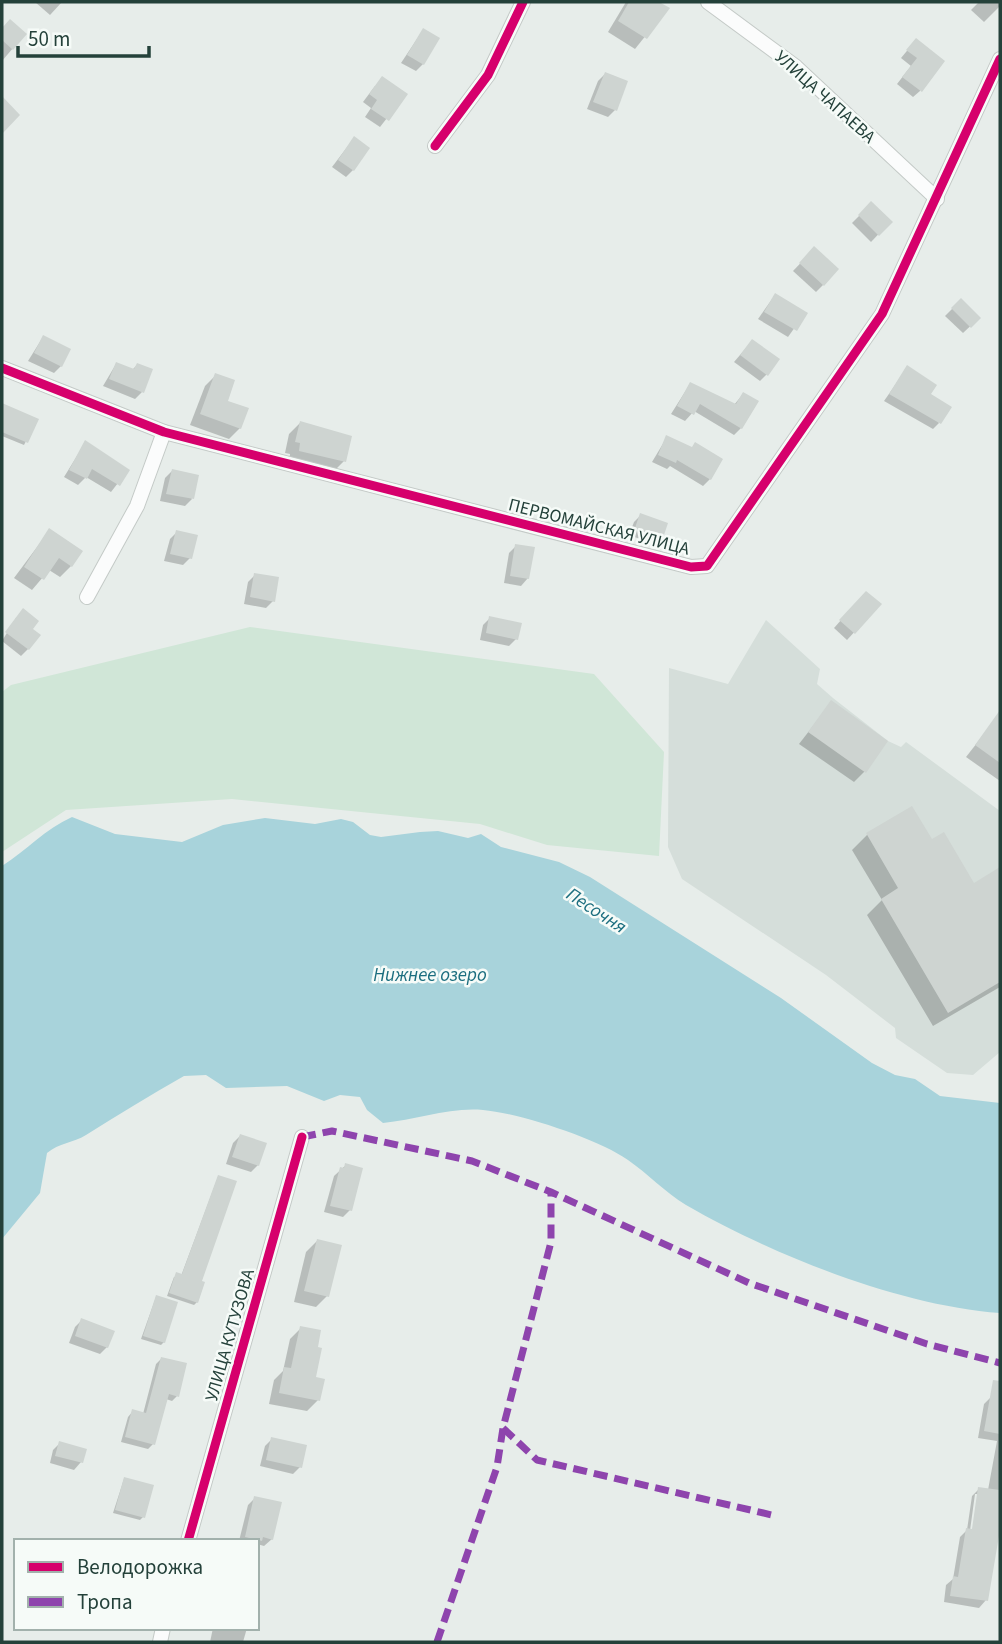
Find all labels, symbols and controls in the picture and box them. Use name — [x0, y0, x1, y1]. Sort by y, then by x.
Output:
scale bar — [18, 14, 149, 58]
text: 50 m — [28, 24, 70, 54]
street label: УЛИЦА ЧАПАЕВА — [769, 45, 881, 149]
street label: ПЕРВОМАЙСКАЯ УЛИЦА — [506, 492, 692, 562]
water label: Песочня — [561, 881, 631, 941]
water label: Нижнее озеро — [373, 962, 487, 989]
street label: УЛИЦА КУТУЗОВА — [199, 1266, 261, 1404]
legend — [14, 1539, 259, 1630]
text: Велодорожка — [77, 1552, 203, 1582]
text: Тропа — [77, 1587, 133, 1617]

